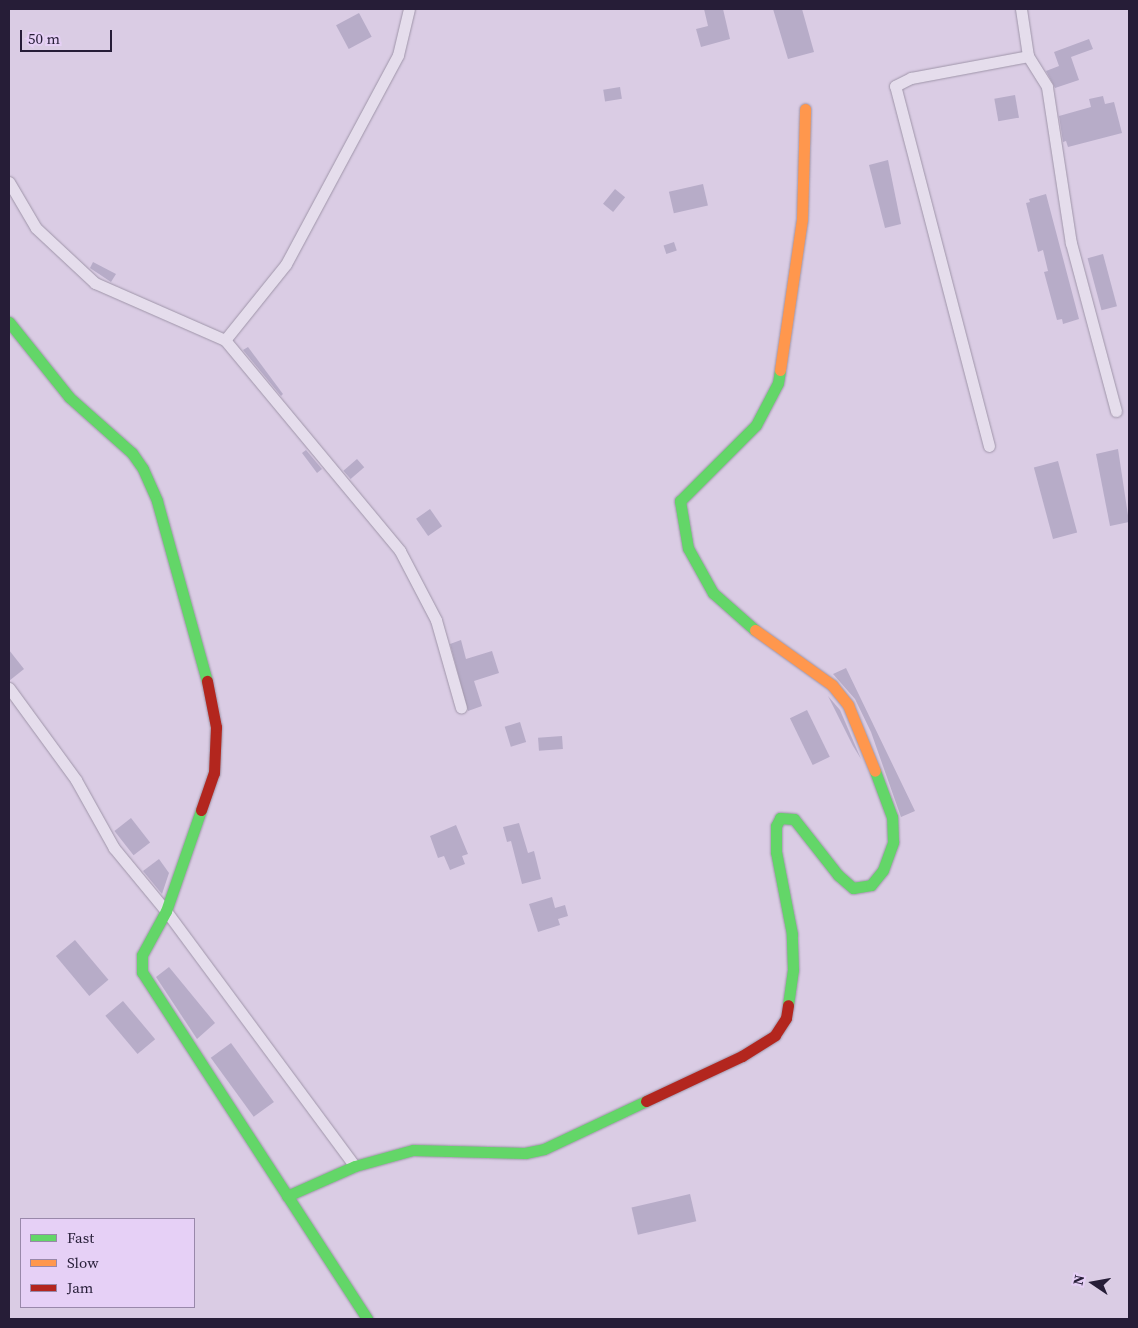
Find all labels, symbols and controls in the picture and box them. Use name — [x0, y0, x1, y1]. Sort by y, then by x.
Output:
scale bar — [22, 20, 115, 52]
text: 50 m — [28, 28, 60, 49]
legend — [20, 1218, 195, 1308]
text: Fast — [67, 1227, 94, 1248]
text: Slow — [67, 1252, 99, 1273]
north arrow — [1068, 1258, 1118, 1308]
text: N — [1067, 1273, 1089, 1287]
text: Jam — [67, 1277, 93, 1298]

